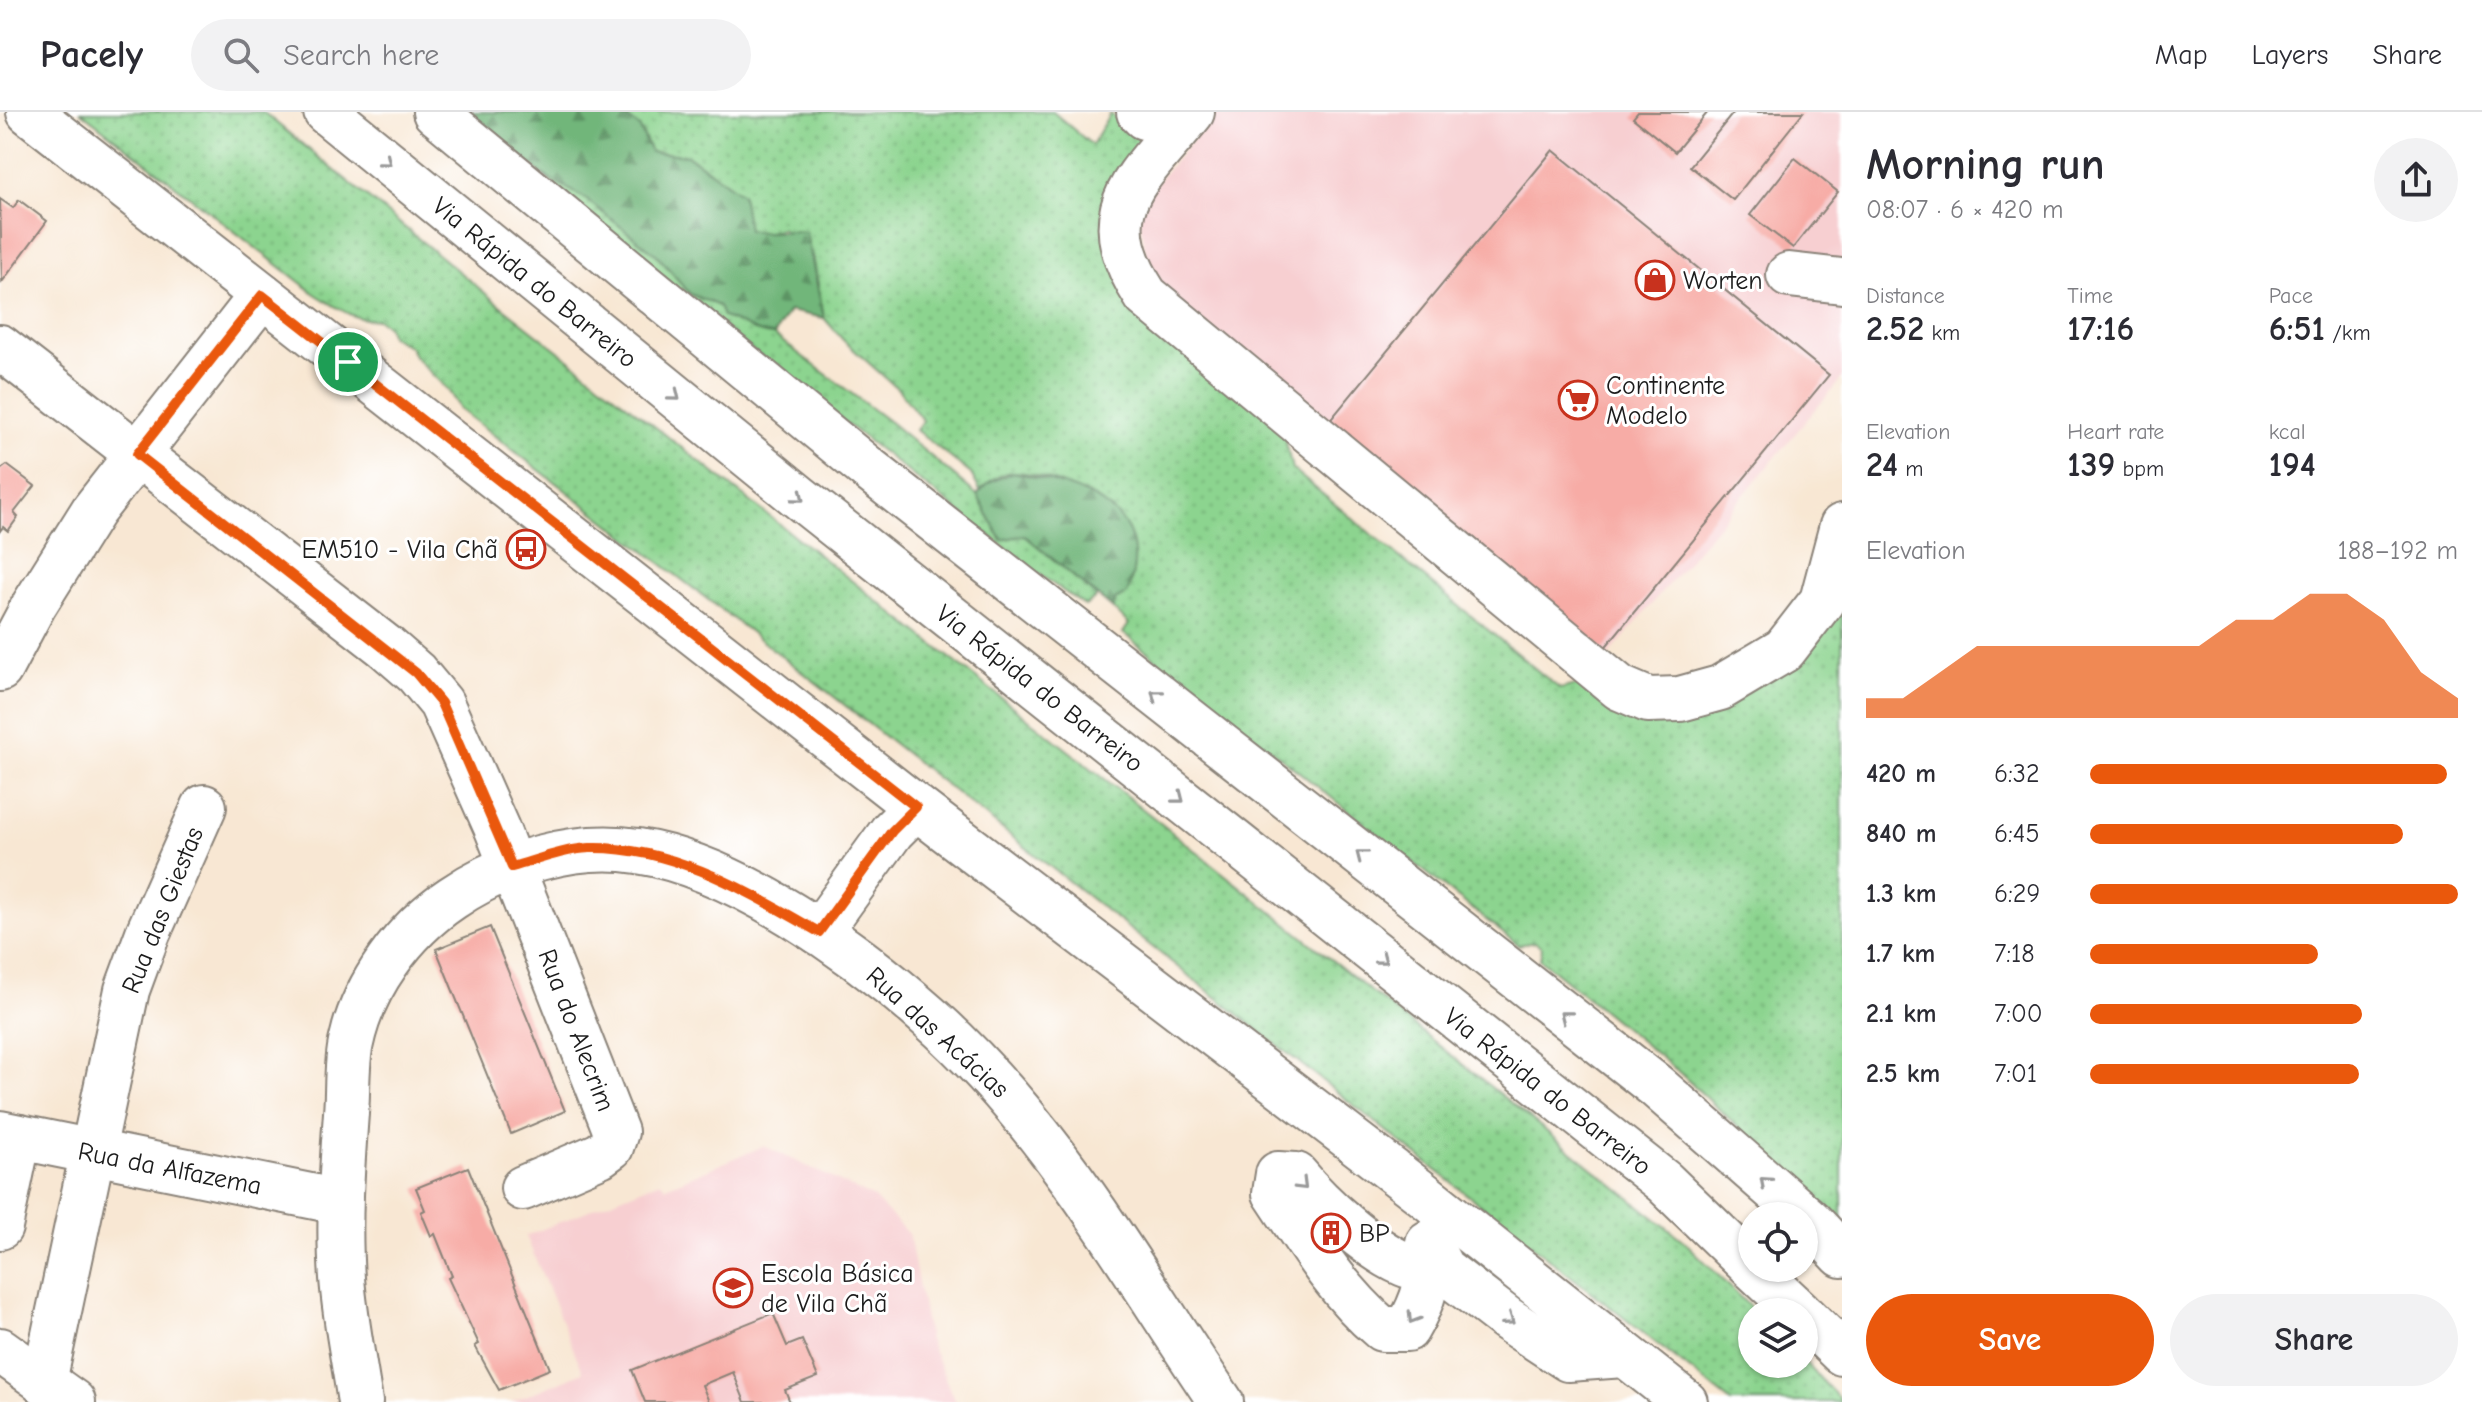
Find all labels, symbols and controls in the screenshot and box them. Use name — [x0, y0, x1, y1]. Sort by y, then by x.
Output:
search box — [191, 19, 751, 91]
text: Pacely — [40, 33, 143, 77]
icon: search — [219, 33, 263, 77]
text: Search here — [283, 38, 439, 73]
text: Map — [2155, 39, 2208, 71]
text: Layers — [2252, 39, 2328, 71]
text: Share — [2372, 39, 2442, 71]
button: share — [2374, 138, 2458, 222]
text: Morning run — [1866, 139, 2105, 190]
one-way arrow — [377, 151, 392, 166]
street label: Via Rápida do Barreiro — [426, 191, 643, 375]
text: 08:07 · 6 × 420 m — [1866, 195, 2063, 225]
shop icon: Worten — [1634, 259, 1676, 301]
place label: Worten — [1683, 266, 1763, 296]
text: Distance — [1866, 283, 1945, 309]
text: Time — [2067, 283, 2113, 309]
text: Pace — [2269, 283, 2313, 309]
text: 2.52 — [1866, 309, 1924, 349]
text: 17:16 — [2067, 309, 2134, 349]
text: 6:51 — [2269, 309, 2325, 349]
text: km — [1924, 320, 1960, 346]
text: /km — [2325, 320, 2371, 346]
pin — [314, 328, 382, 396]
icon: arrive — [326, 340, 370, 384]
place label: Continente Modelo — [1606, 371, 1725, 431]
supermarket icon: Continente Modelo — [1557, 379, 1599, 421]
one-way arrow — [666, 386, 680, 401]
text: Elevation — [1866, 419, 1950, 445]
text: Heart rate — [2067, 419, 2164, 445]
text: kcal — [2269, 419, 2306, 445]
text: 24 — [1866, 445, 1898, 485]
text: 139 — [2067, 445, 2115, 485]
text: 194 — [2269, 445, 2316, 485]
text: m — [1898, 456, 1923, 482]
text: bpm — [2115, 456, 2164, 482]
one-way arrow — [790, 488, 805, 502]
bus stop icon: EM510 - Vila Chã — [505, 528, 547, 570]
place label: EM510 - Vila Chã — [302, 535, 498, 565]
text: Elevation — [1866, 536, 1966, 566]
text: 188–192 m — [2337, 536, 2458, 566]
street label: Via Rápida do Barreiro — [930, 599, 1149, 779]
one-way arrow — [1150, 690, 1165, 704]
text: 420 m — [1866, 759, 1936, 789]
text: 6:32 — [1994, 759, 2040, 789]
one-way arrow — [1170, 788, 1185, 802]
text: 840 m — [1866, 819, 1936, 849]
text: 6:45 — [1994, 819, 2039, 849]
street label: Rua das Giestas — [116, 823, 210, 998]
one-way arrow — [1356, 850, 1370, 865]
text: 1.3 km — [1866, 879, 1936, 909]
text: 6:29 — [1994, 879, 2040, 909]
text: 1.7 km — [1866, 939, 1935, 969]
text: 7:18 — [1994, 939, 2035, 969]
street label: Rua do Alecrim — [531, 945, 621, 1116]
one-way arrow — [1373, 950, 1388, 964]
street label: Rua das Acácias — [860, 961, 1015, 1105]
text: 2.1 km — [1866, 999, 1937, 1029]
text: 7:00 — [1994, 999, 2043, 1029]
street label: Via Rápida do Barreiro — [1438, 1002, 1657, 1182]
one-way arrow — [1559, 1011, 1574, 1025]
text: 2.5 km — [1866, 1059, 1940, 1089]
text: 7:01 — [1994, 1059, 2037, 1089]
street label: Rua da Alfazema — [75, 1136, 264, 1201]
one-way arrow — [1293, 1175, 1308, 1190]
one-way arrow — [1760, 1177, 1775, 1192]
map controls — [1738, 1202, 1818, 1378]
button: locate — [1738, 1202, 1818, 1282]
building icon: BP — [1310, 1212, 1352, 1254]
place label: BP — [1359, 1219, 1390, 1249]
place label: Escola Básica de Vila Chã — [761, 1259, 914, 1319]
school or university icon: Escola Básica de Vila Chã — [712, 1267, 754, 1309]
button: Save — [1866, 1294, 2154, 1386]
button: Share — [2170, 1294, 2458, 1386]
button: layers — [1738, 1298, 1818, 1378]
one-way arrow — [1408, 1309, 1423, 1323]
one-way arrow — [1500, 1310, 1514, 1325]

